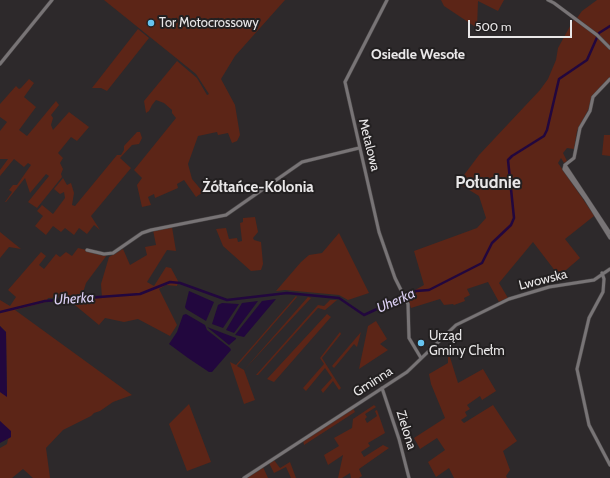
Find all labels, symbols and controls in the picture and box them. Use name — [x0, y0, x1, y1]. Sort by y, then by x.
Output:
scale bar — [470, 12, 574, 38]
place label: Tor Motocrossowy — [159, 15, 259, 31]
marker: Tor Motocrossowy — [146, 18, 156, 28]
text: 500 m — [475, 19, 511, 34]
district label: Osiedle Wesołe — [371, 47, 465, 63]
street label: Metalowa — [355, 117, 383, 173]
district label: Południe — [455, 173, 521, 193]
district label: Żółtańce-Kolonia — [202, 179, 314, 197]
street label: Lwowska — [517, 266, 569, 294]
water label: Uherka — [374, 285, 418, 317]
water label: Uherka — [53, 289, 95, 309]
place label: Urząd Gminy Chełm — [429, 328, 505, 359]
marker: Urząd Gminy Chełm — [416, 338, 426, 348]
street label: Gminna — [350, 364, 396, 400]
street label: Zielona — [393, 409, 419, 451]

